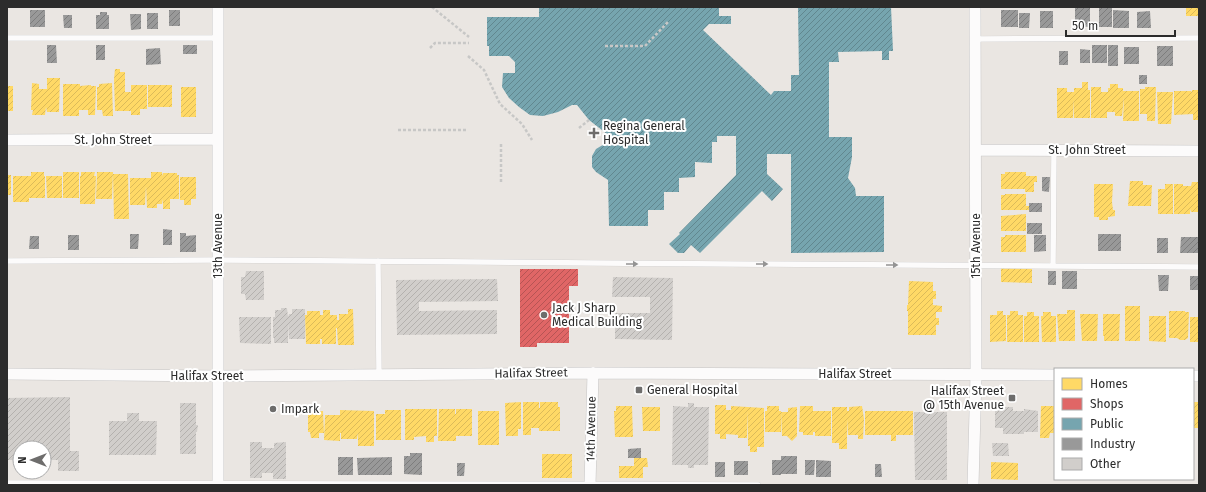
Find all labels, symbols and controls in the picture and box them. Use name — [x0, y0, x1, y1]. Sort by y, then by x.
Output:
scale bar — [1066, 12, 1175, 38]
text: 50 m — [1072, 19, 1098, 33]
place label: Regina General Hospital — [603, 119, 685, 147]
marker: Regina General Hospital — [588, 127, 600, 139]
street label: St. John Street — [74, 133, 152, 147]
street label: St. John Street — [1048, 143, 1126, 157]
street label: 13th Avenue — [211, 213, 225, 279]
street label: 15th Avenue — [969, 213, 983, 279]
one-way arrow — [626, 261, 639, 267]
one-way arrow — [756, 261, 769, 267]
one-way arrow — [886, 262, 899, 268]
place label: Jack J Sharp Medical Building — [552, 301, 643, 329]
marker: Jack J Sharp Medical Building — [539, 310, 549, 320]
street label: Halifax Street — [494, 365, 568, 381]
street label: Halifax Street — [818, 367, 892, 381]
legend — [1054, 368, 1194, 480]
street label: Halifax Street — [170, 369, 244, 383]
text: Homes — [1090, 377, 1128, 391]
place label: General Hospital — [647, 383, 738, 397]
place label: Halifax Street @ 15th Avenue — [923, 384, 1005, 412]
marker: General Hospital — [634, 385, 644, 395]
marker: Halifax Street @ 15th Avenue — [1007, 393, 1017, 403]
street label: 14th Avenue — [583, 396, 599, 462]
text: Shops — [1090, 397, 1124, 411]
place label: Impark — [281, 402, 320, 416]
marker: Impark — [268, 404, 278, 414]
text: Public — [1090, 417, 1124, 431]
text: Industry — [1090, 437, 1135, 451]
north arrow — [12, 440, 52, 480]
text: N — [16, 456, 29, 464]
text: Other — [1090, 457, 1121, 471]

